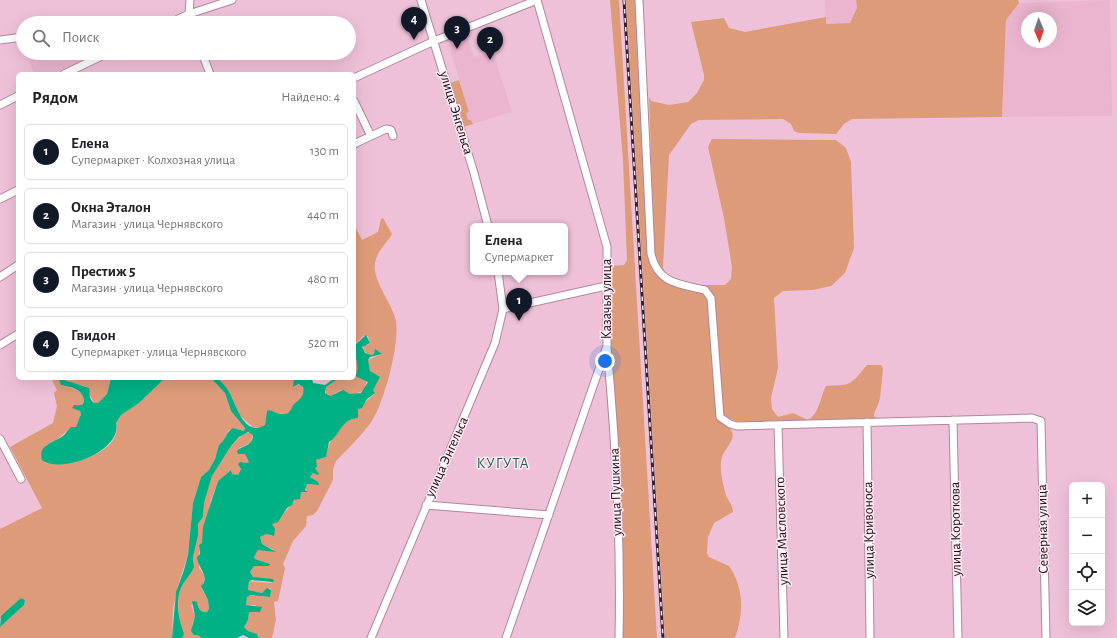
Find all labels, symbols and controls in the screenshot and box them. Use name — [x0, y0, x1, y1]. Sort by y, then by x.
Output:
pin: 4 — [401, 7, 427, 40]
north arrow — [1021, 12, 1057, 48]
search box — [16, 16, 356, 60]
pin: 3 — [444, 16, 470, 49]
icon: search — [30, 27, 52, 49]
pin: 2 — [477, 27, 503, 60]
text: Поиск — [62, 30, 100, 45]
street label: улица Энгельса — [436, 69, 475, 157]
text: Рядом — [32, 89, 78, 106]
text: Найдено: 4 — [281, 91, 340, 104]
text: Елена — [71, 136, 109, 151]
text: 1 — [44, 145, 48, 158]
text: 130 m — [310, 145, 339, 158]
text: Супермаркет · Колхозная улица — [71, 154, 235, 167]
text: Окна Эталон — [71, 200, 151, 215]
text: 2 — [43, 209, 49, 222]
text: 440 m — [307, 209, 339, 222]
text: Магазин · улица Чернявского — [71, 218, 223, 231]
popup — [470, 223, 568, 275]
text: Елена — [485, 233, 523, 248]
text: Супермаркет — [485, 251, 553, 264]
street label: Казачья улица — [600, 258, 614, 339]
text: Престиж 5 — [71, 264, 135, 279]
text: 3 — [43, 273, 49, 286]
text: 480 m — [307, 273, 339, 286]
text: Магазин · улица Чернявского — [71, 282, 223, 295]
pin: 1 — [506, 288, 532, 321]
text: Гвидон — [71, 328, 116, 343]
text: 4 — [43, 337, 49, 350]
text: 520 m — [308, 337, 339, 350]
text: Супермаркет · улица Чернявского — [71, 346, 246, 359]
your location — [595, 351, 615, 371]
street label: улица Энгельса — [423, 414, 471, 500]
street label: улица Пушкина — [607, 447, 625, 537]
district label: КУГУТА — [477, 456, 529, 471]
street label: улица Масловского — [773, 476, 791, 586]
street label: улица Кривоноса — [861, 481, 877, 580]
street label: улица Короткова — [948, 481, 964, 578]
map controls — [1069, 482, 1105, 626]
button: + — [1069, 482, 1105, 518]
street label: Северная улица — [1035, 483, 1051, 574]
button: − — [1069, 518, 1105, 554]
button: locate — [1069, 554, 1105, 590]
button: layers — [1069, 590, 1105, 626]

